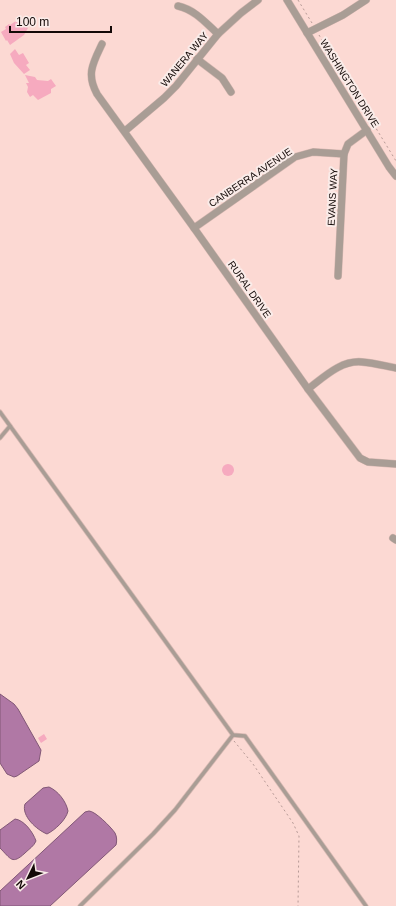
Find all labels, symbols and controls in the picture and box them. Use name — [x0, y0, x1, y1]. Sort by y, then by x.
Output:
scale bar — [10, 8, 111, 34]
text: 100 m — [16, 15, 49, 29]
street label: WANERA WAY — [159, 30, 210, 89]
street label: WASHINGTON DRIVE — [318, 37, 381, 130]
street label: CANBERRA AVENUE — [207, 145, 294, 209]
street label: EVANS WAY — [325, 168, 340, 226]
street label: RURAL DRIVE — [226, 259, 273, 320]
north arrow — [8, 858, 48, 898]
text: N — [14, 878, 28, 892]

